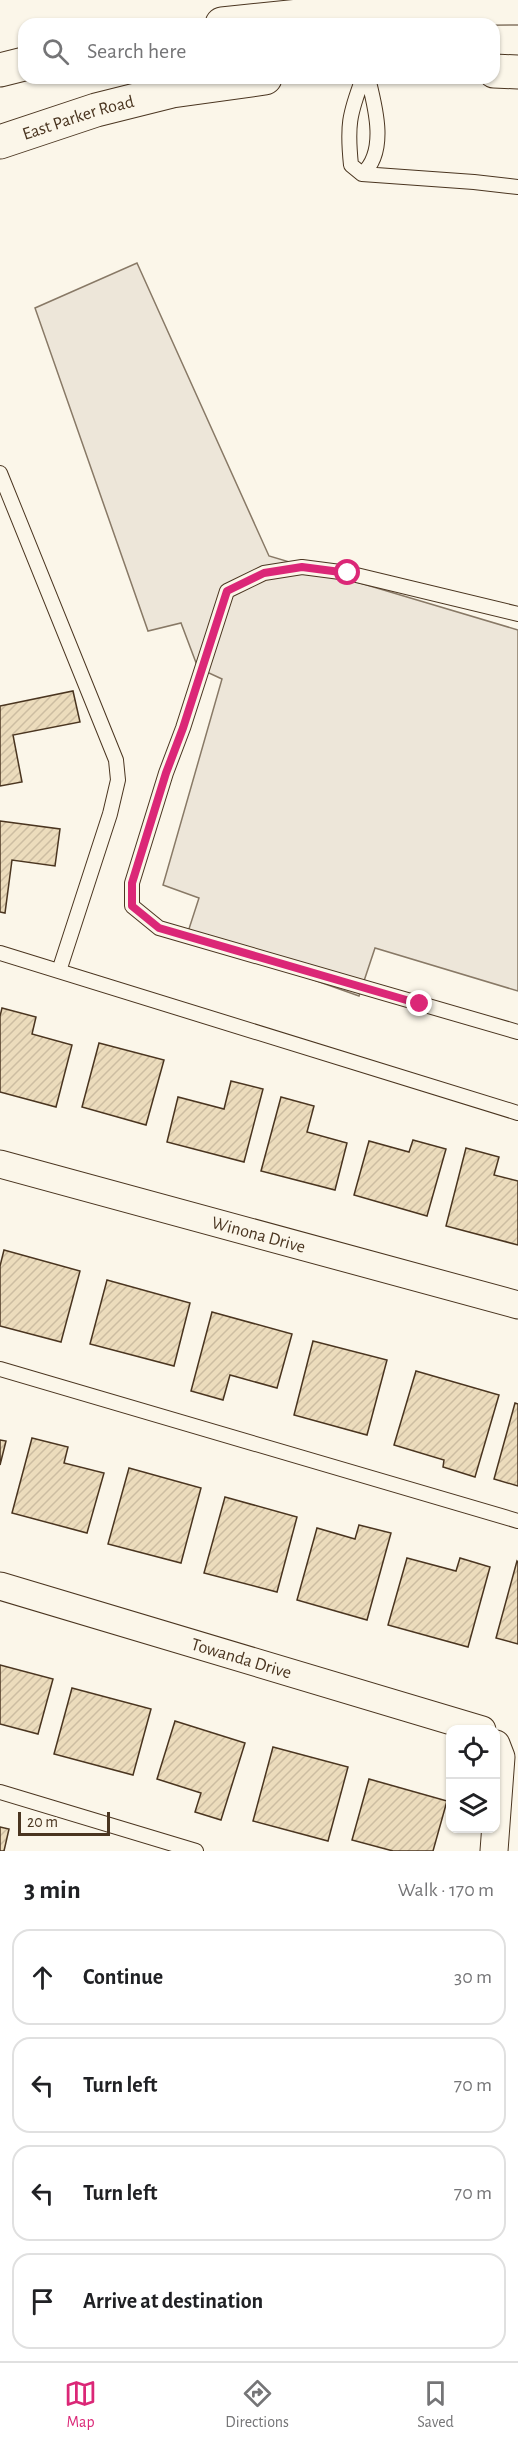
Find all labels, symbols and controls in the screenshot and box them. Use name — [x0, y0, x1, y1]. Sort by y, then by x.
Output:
search box — [18, 18, 500, 84]
icon: search — [39, 35, 72, 68]
text: Search here — [87, 40, 186, 62]
street label: East Parker Road — [20, 93, 136, 144]
route start — [334, 559, 360, 585]
route end — [406, 990, 432, 1016]
street label: Winona Drive — [209, 1214, 307, 1257]
street label: Towanda Drive — [189, 1636, 293, 1683]
map controls — [446, 1725, 500, 1833]
button: locate — [446, 1725, 500, 1779]
button: layers — [446, 1779, 500, 1833]
scale bar — [18, 1809, 110, 1836]
text: 20 m — [27, 1814, 58, 1830]
text: 3 min — [24, 1877, 81, 1903]
text: Walk · 170 m — [398, 1880, 494, 1900]
icon: ahead — [26, 1961, 59, 1994]
text: Continue — [83, 1966, 163, 1988]
text: 30 m — [454, 1967, 492, 1987]
icon: left — [26, 2069, 59, 2102]
text: Turn left — [83, 2074, 157, 2096]
text: 70 m — [454, 2075, 492, 2095]
icon: left — [26, 2177, 59, 2210]
text: Turn left — [83, 2182, 157, 2204]
text: 70 m — [454, 2183, 492, 2203]
icon: arrive — [26, 2285, 59, 2318]
text: Arrive at destination — [83, 2290, 263, 2312]
tab: Map — [64, 2377, 97, 2432]
tab: Directions — [225, 2377, 289, 2432]
tab: Saved — [417, 2377, 454, 2432]

